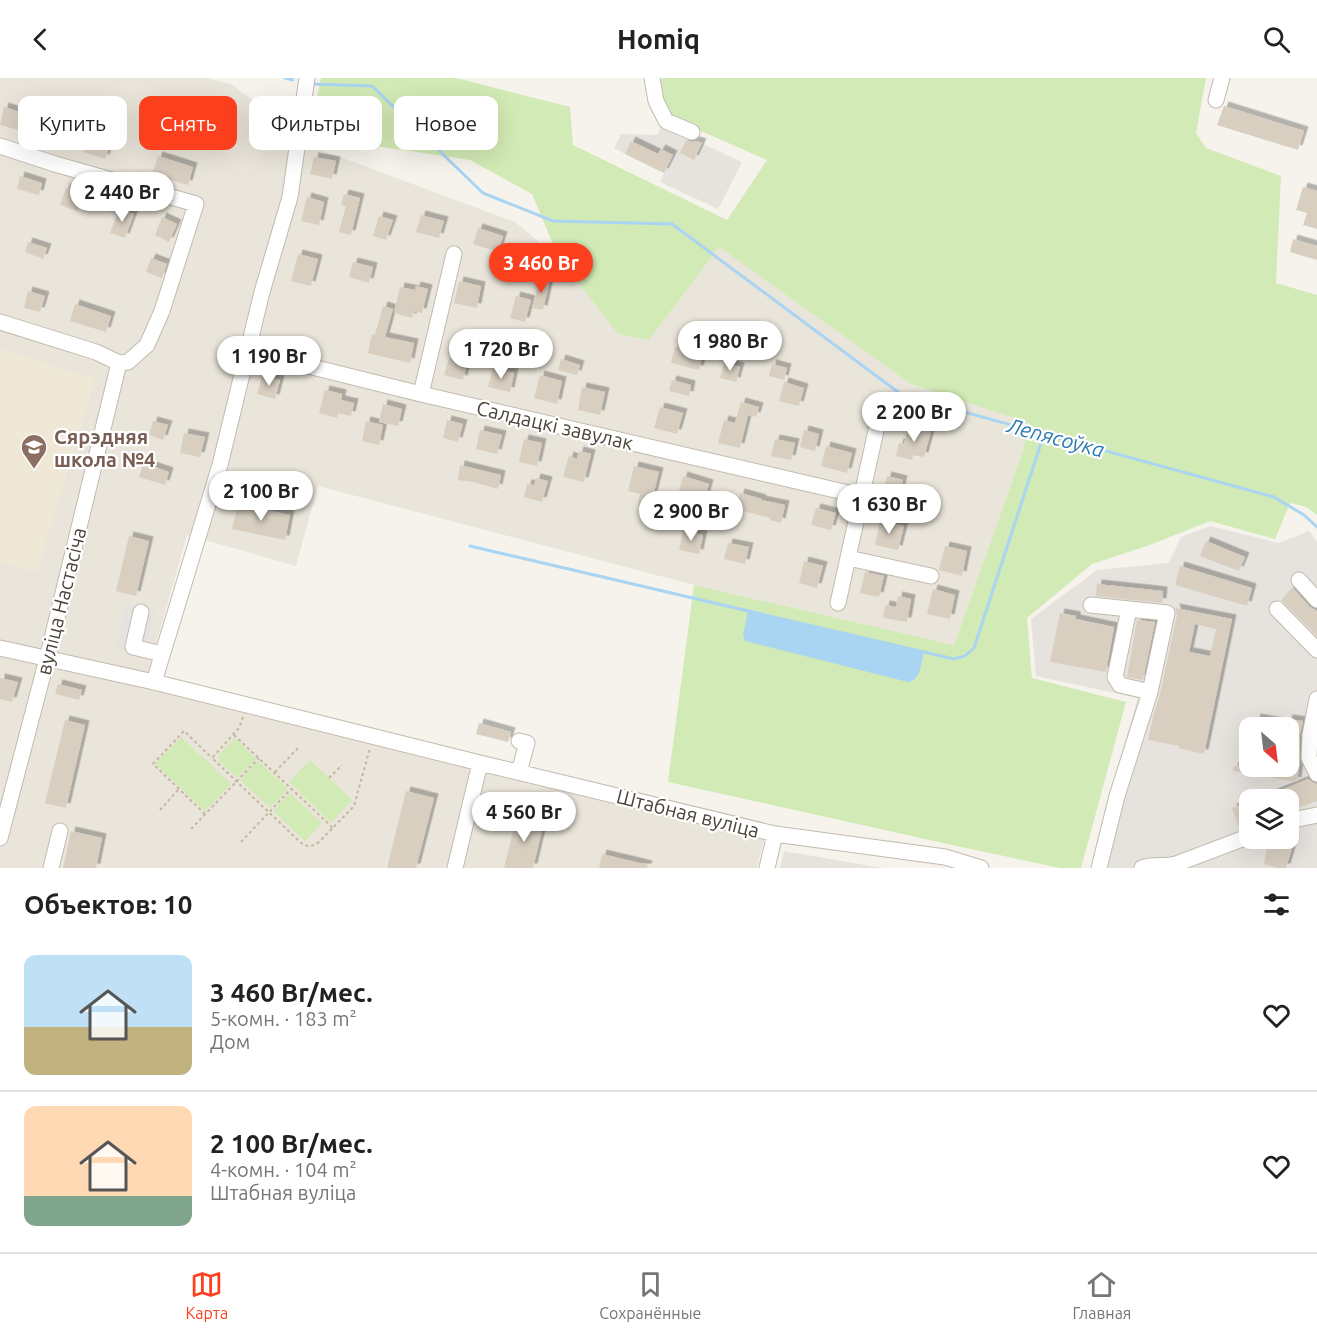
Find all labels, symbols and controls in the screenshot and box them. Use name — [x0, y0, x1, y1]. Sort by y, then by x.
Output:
icon: back — [24, 23, 57, 56]
icon: search — [1260, 23, 1293, 56]
text: Homiq — [617, 24, 700, 54]
chip: Купить — [18, 96, 127, 150]
chip: Снять — [139, 96, 237, 150]
chip: Фильтры — [249, 96, 382, 150]
chip: Новое — [394, 96, 498, 150]
pin: 2 440 Br — [60, 172, 184, 223]
text: 2 440 Br — [84, 180, 160, 203]
pin: 3 460 Br — [479, 243, 603, 294]
text: 3 460 Br — [503, 251, 579, 274]
pin: 1 980 Br — [668, 321, 792, 372]
pin: 1 720 Br — [439, 329, 563, 380]
text: 1 980 Br — [692, 329, 768, 352]
pin: 1 190 Br — [207, 336, 331, 387]
text: 1 720 Br — [463, 337, 539, 360]
text: 1 190 Br — [231, 344, 307, 367]
pin: 2 200 Br — [852, 392, 976, 443]
street label: Салдацкі завулак — [474, 396, 636, 454]
text: 2 200 Br — [876, 400, 952, 423]
water label: Лепясоўка — [1004, 412, 1107, 461]
place label: Сярэдняя школа №4 — [54, 425, 155, 471]
school or university icon: Сярэдняя школа №4 — [19, 432, 49, 470]
pin: 2 100 Br — [199, 471, 323, 522]
text: 2 100 Br — [223, 479, 299, 502]
pin: 1 630 Br — [827, 484, 951, 535]
pin: 2 900 Br — [629, 491, 753, 542]
text: 1 630 Br — [851, 492, 927, 515]
text: 2 900 Br — [653, 499, 729, 522]
street label: вуліца Настасіча — [32, 525, 90, 677]
north arrow — [1239, 717, 1299, 777]
map controls — [1239, 717, 1299, 849]
street label: Штабная вуліца — [614, 784, 762, 842]
button: layers — [1239, 789, 1299, 849]
pin: 4 560 Br — [462, 792, 586, 843]
text: 4 560 Br — [486, 800, 562, 823]
icon: filters — [1260, 888, 1293, 921]
text: Объектов: 10 — [24, 890, 192, 919]
text: 3 460 Br/мес. — [210, 978, 373, 1007]
icon: home — [72, 979, 144, 1051]
icon: heart — [1260, 999, 1293, 1032]
text: 5-комн. · 183 m² — [210, 1007, 357, 1030]
text: Дом — [210, 1030, 250, 1053]
text: 2 100 Br/мес. — [210, 1129, 373, 1158]
icon: home — [72, 1130, 144, 1202]
icon: heart — [1260, 1150, 1293, 1183]
text: 4-комн. · 104 m² — [210, 1158, 357, 1181]
text: Штабная вуліца — [210, 1181, 356, 1204]
tab: Карта — [186, 1268, 228, 1322]
tab: Сохранённые — [599, 1268, 701, 1322]
tab: Главная — [1072, 1268, 1131, 1322]

